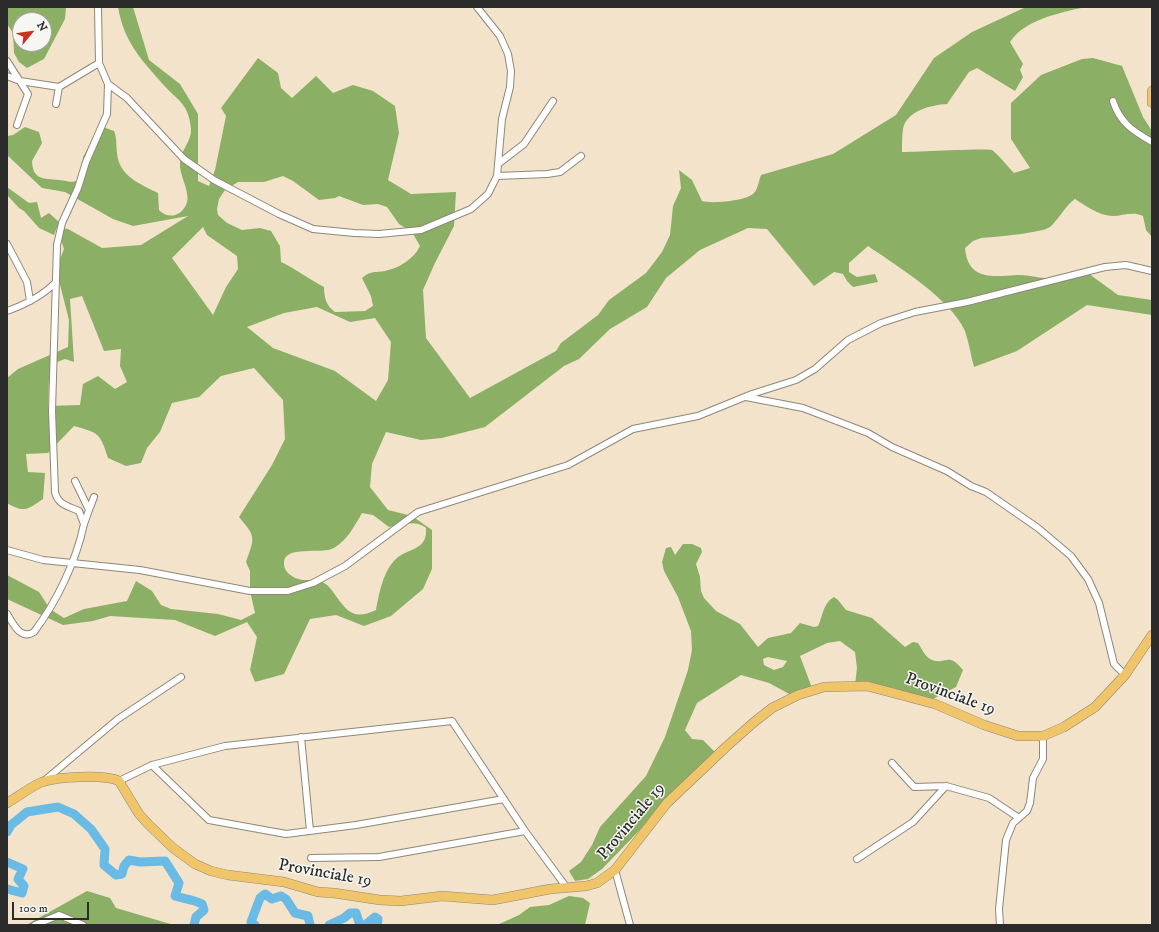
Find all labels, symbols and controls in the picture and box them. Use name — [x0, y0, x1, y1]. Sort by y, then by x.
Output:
north arrow — [12, 12, 52, 52]
text: N — [33, 19, 50, 34]
street label: Provinciale 19 — [902, 669, 998, 721]
street label: Provinciale 19 — [594, 779, 670, 865]
street label: Provinciale 19 — [277, 856, 373, 892]
scale bar — [14, 894, 91, 920]
text: 100 m — [19, 901, 48, 916]

